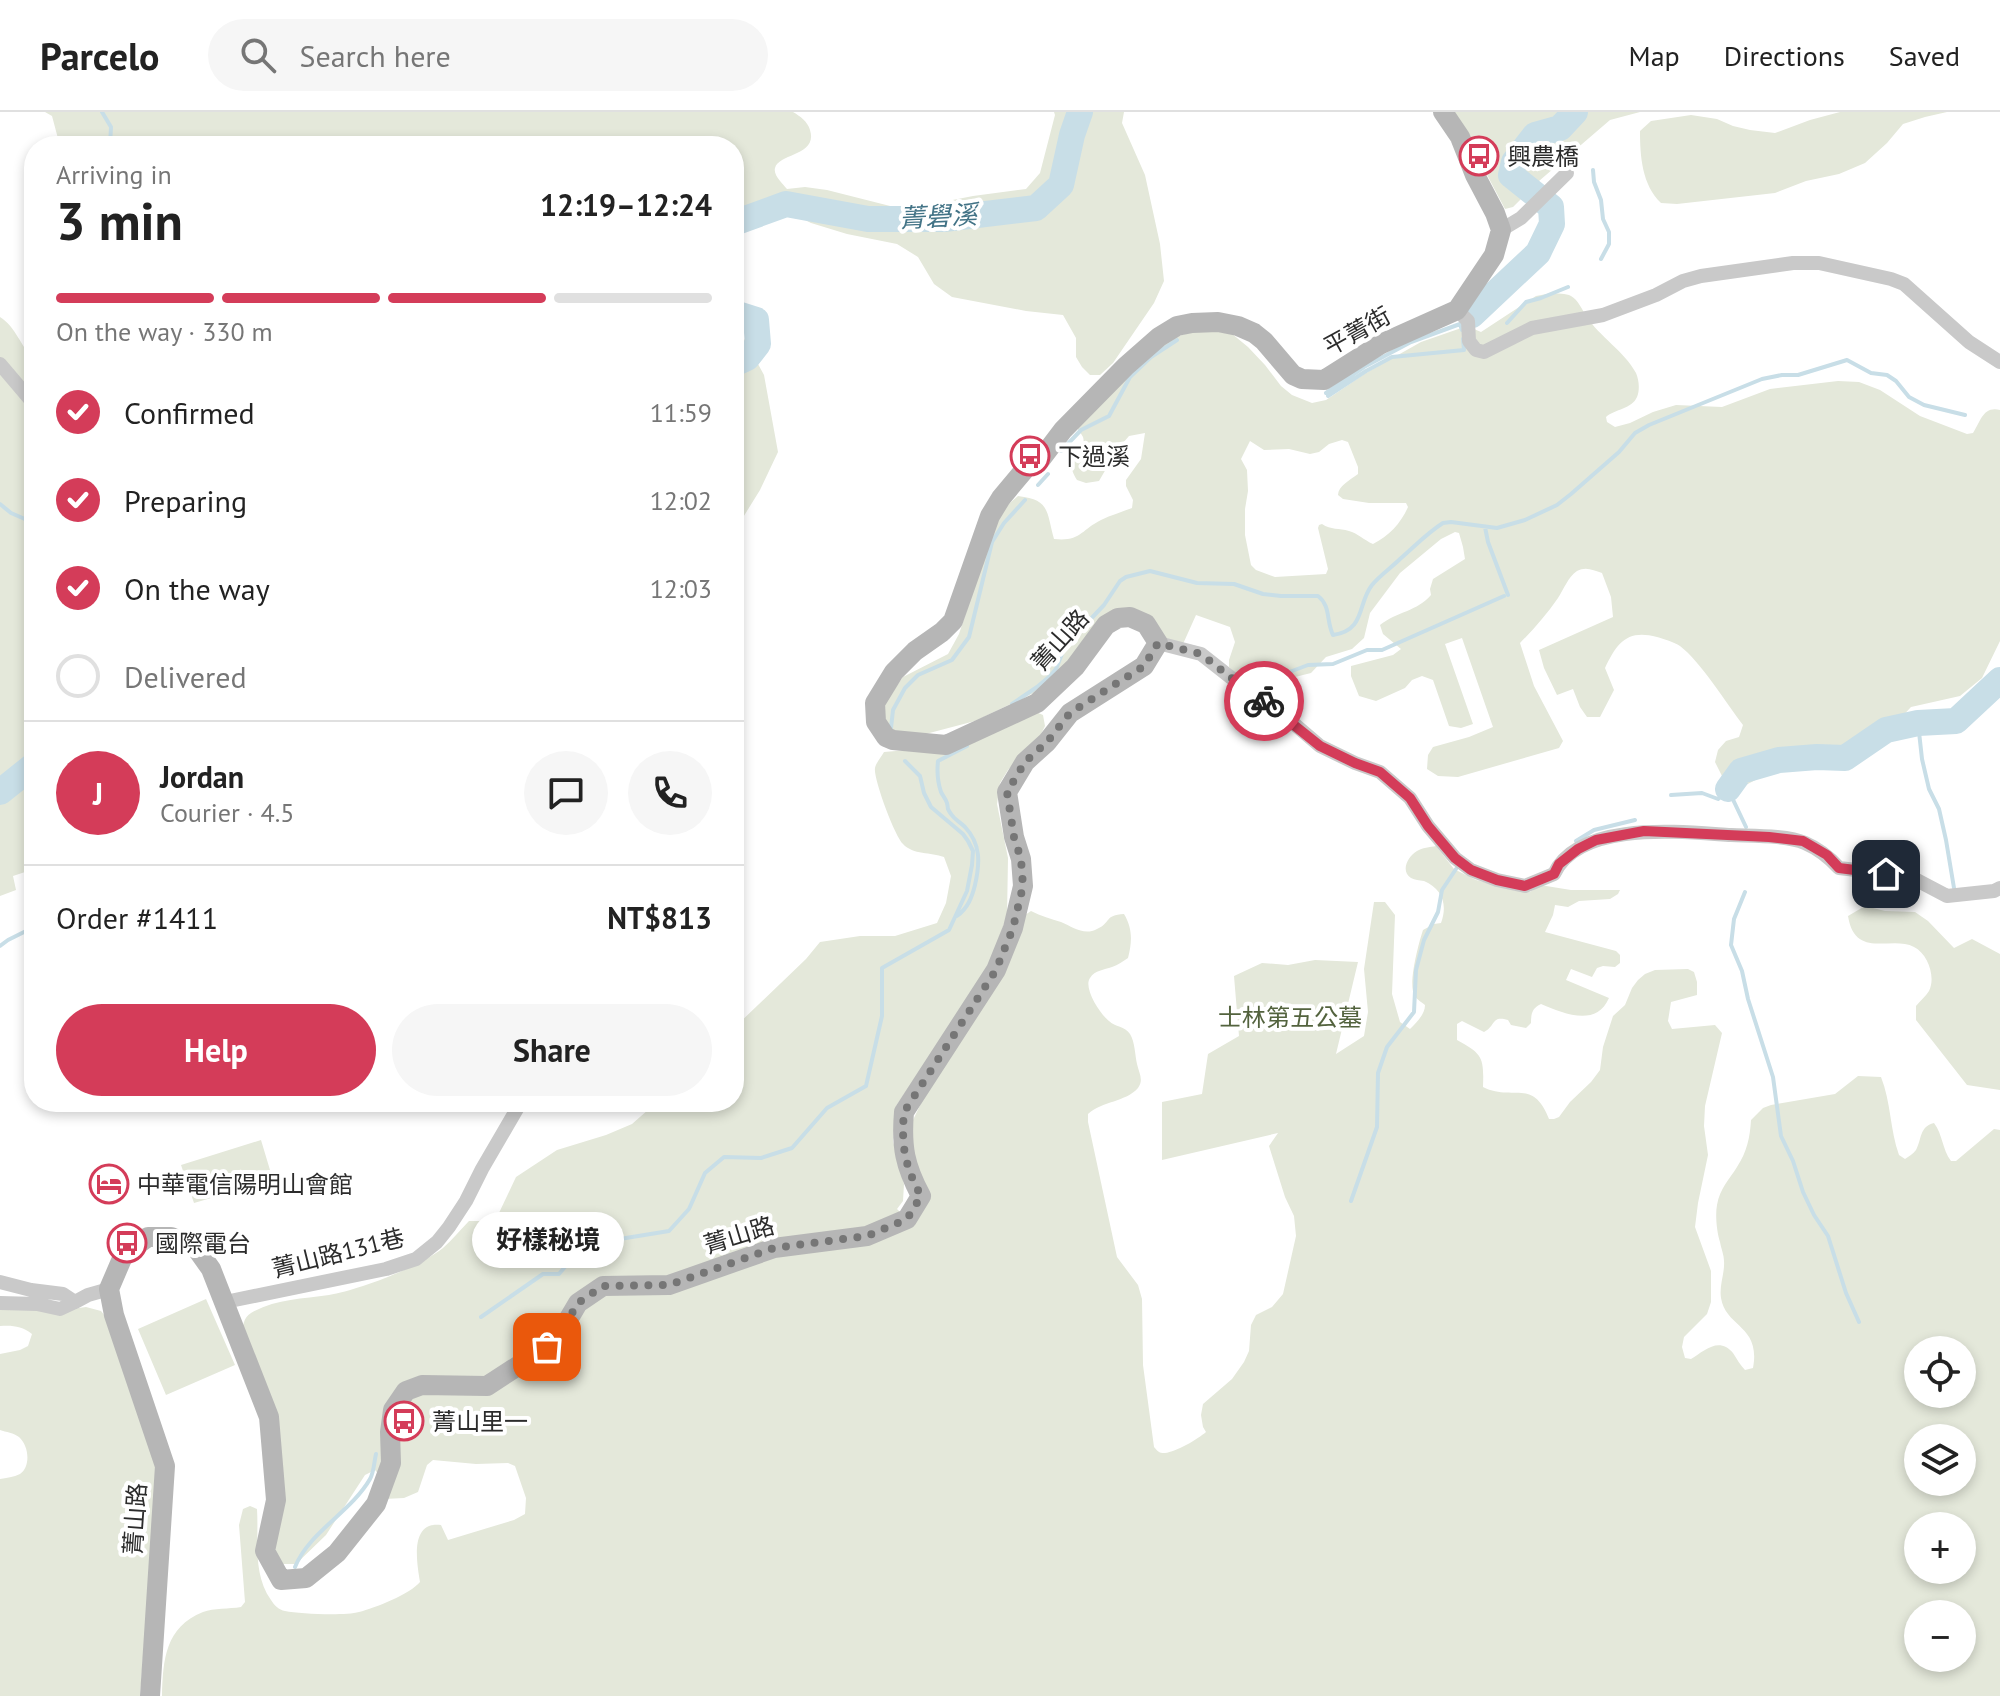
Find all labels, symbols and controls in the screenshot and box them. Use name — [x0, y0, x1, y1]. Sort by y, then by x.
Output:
search box — [208, 19, 768, 91]
text: Parcelo — [40, 31, 160, 80]
icon: search — [236, 33, 280, 77]
text: Search here — [300, 36, 451, 75]
text: Map — [1629, 37, 1680, 74]
text: Directions — [1724, 37, 1845, 74]
text: Saved — [1889, 37, 1960, 74]
bus stop icon: 興農橋 — [1458, 135, 1500, 177]
place label: 興農橋 — [1507, 141, 1579, 172]
text: Arriving in — [56, 158, 172, 191]
text: 12:19–12:24 — [540, 185, 712, 224]
text: 3 min — [56, 187, 183, 254]
water label: 菁礐溪 — [898, 197, 982, 235]
street label: 平菁街 — [1318, 300, 1396, 362]
text: On the way · 330 m — [56, 315, 273, 348]
icon: check — [56, 390, 100, 434]
text: Confirmed — [124, 393, 255, 432]
text: 11:59 — [650, 396, 712, 429]
bus stop icon: 下過溪 — [1009, 435, 1051, 477]
place label: 下過溪 — [1058, 441, 1130, 472]
icon: check — [56, 478, 100, 522]
text: Preparing — [124, 481, 247, 520]
text: 12:02 — [650, 484, 712, 517]
icon: check — [56, 566, 100, 610]
text: On the way — [124, 569, 270, 608]
text: 12:03 — [650, 572, 712, 605]
street label: 菁山路 — [1024, 603, 1096, 677]
text: Delivered — [124, 657, 247, 696]
courier — [1224, 661, 1304, 741]
icon: bike — [1242, 679, 1286, 723]
button: chat — [524, 751, 608, 835]
button: phone — [628, 751, 712, 835]
text: Jordan — [160, 757, 244, 796]
text: J — [93, 774, 103, 813]
text: Courier · 4.5 — [160, 796, 294, 829]
pin — [1852, 840, 1920, 908]
icon: home — [1864, 852, 1908, 896]
text: Order #1411 — [56, 898, 218, 937]
text: NT$813 — [607, 898, 712, 937]
park label: 士林第五公墓 — [1218, 1002, 1362, 1033]
button: Help — [56, 1004, 376, 1096]
button: Share — [392, 1004, 712, 1096]
hotel icon: 中華電信陽明山會館 — [88, 1163, 130, 1205]
place label: 中華電信陽明山會館 — [137, 1169, 353, 1200]
street label: 菁山路 — [700, 1210, 778, 1260]
callout: 好樣秘境 — [471, 1211, 623, 1267]
bus stop icon: 國際電台 — [106, 1222, 148, 1264]
street label: 菁山路131巷 — [269, 1222, 407, 1284]
text: 好樣秘境 — [496, 1223, 600, 1256]
place label: 國際電台 — [155, 1228, 251, 1259]
pin — [513, 1313, 581, 1381]
icon: bag — [525, 1325, 569, 1369]
map controls — [1904, 1336, 1976, 1672]
button: locate — [1904, 1336, 1976, 1408]
bus stop icon: 菁山里一 — [383, 1400, 425, 1442]
place label: 菁山里一 — [432, 1406, 528, 1437]
button: layers — [1904, 1424, 1976, 1496]
street label: 菁山路 — [117, 1482, 153, 1556]
button: + — [1904, 1512, 1976, 1584]
button: − — [1904, 1600, 1976, 1672]

